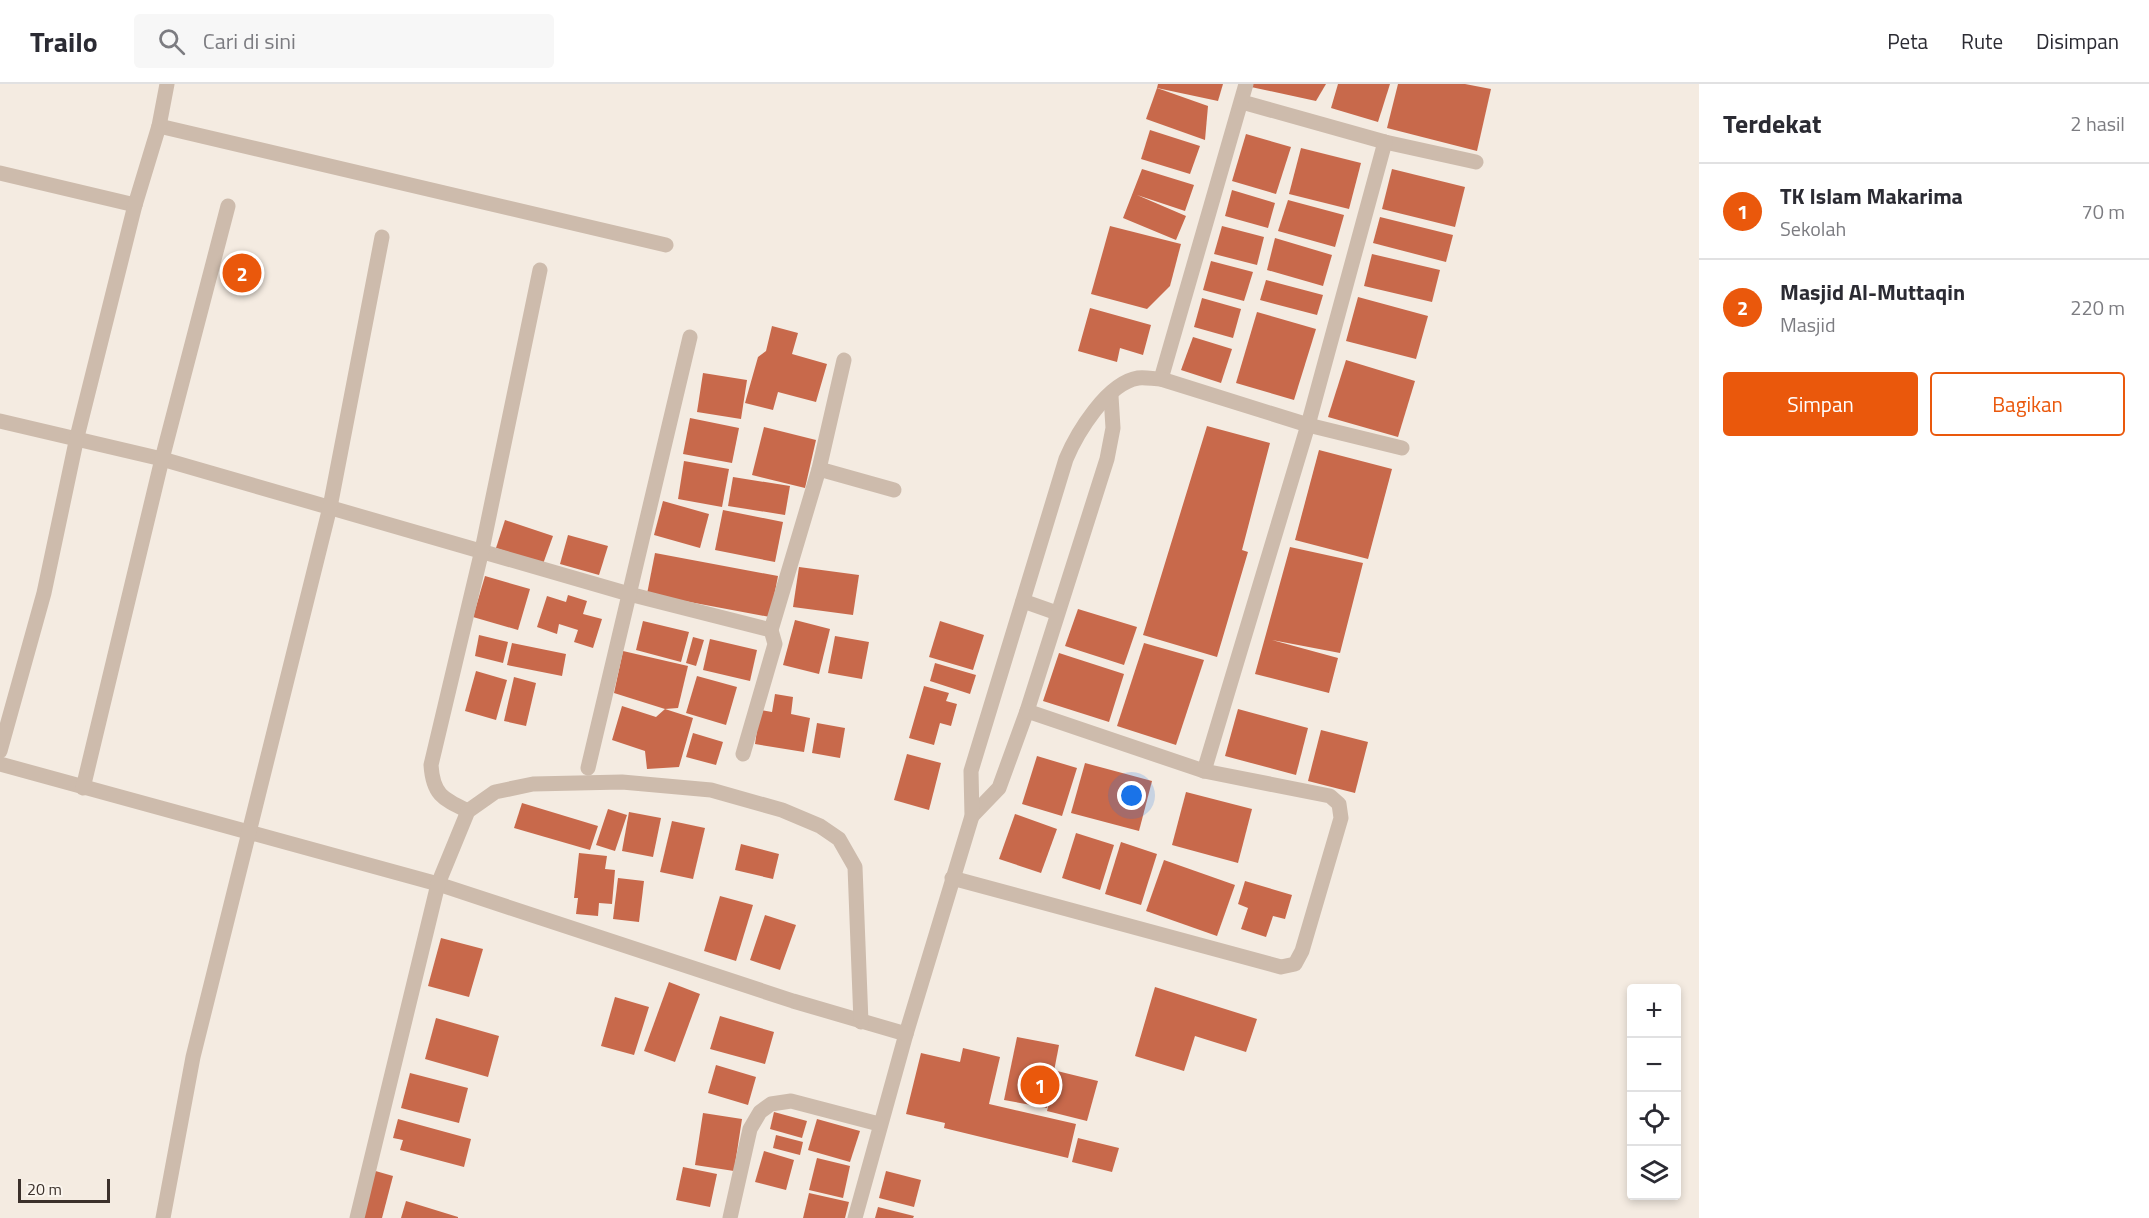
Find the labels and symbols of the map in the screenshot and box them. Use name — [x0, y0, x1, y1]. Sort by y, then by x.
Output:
pin: 2 — [222, 250, 262, 296]
your location — [1117, 781, 1146, 810]
pin: 1 — [1020, 1062, 1060, 1108]
scale bar — [18, 1176, 110, 1204]

